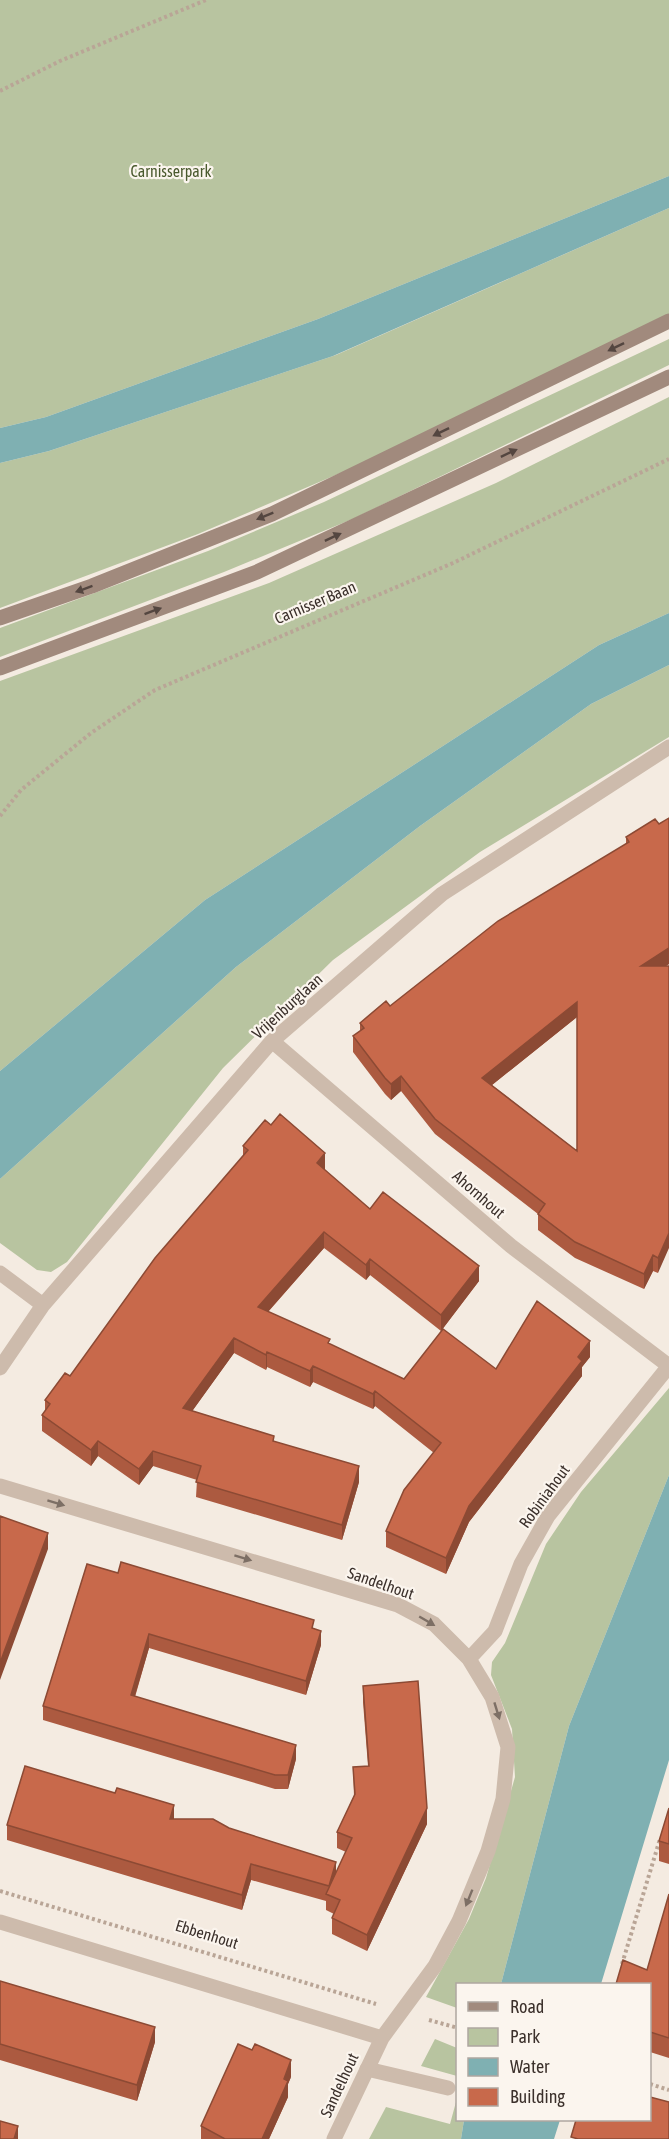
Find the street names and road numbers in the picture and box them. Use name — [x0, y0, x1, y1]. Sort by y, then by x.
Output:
street label: Carnisser Baan — [272, 577, 358, 627]
street label: Vrijenburglaan — [248, 970, 326, 1043]
street label: Ahornhout — [449, 1166, 509, 1222]
street label: Robiniahout — [515, 1461, 573, 1531]
street label: Sandelhout — [346, 1563, 417, 1603]
street label: Ebbenhout — [173, 1916, 241, 1952]
street label: Sandelhout — [316, 2050, 362, 2120]

